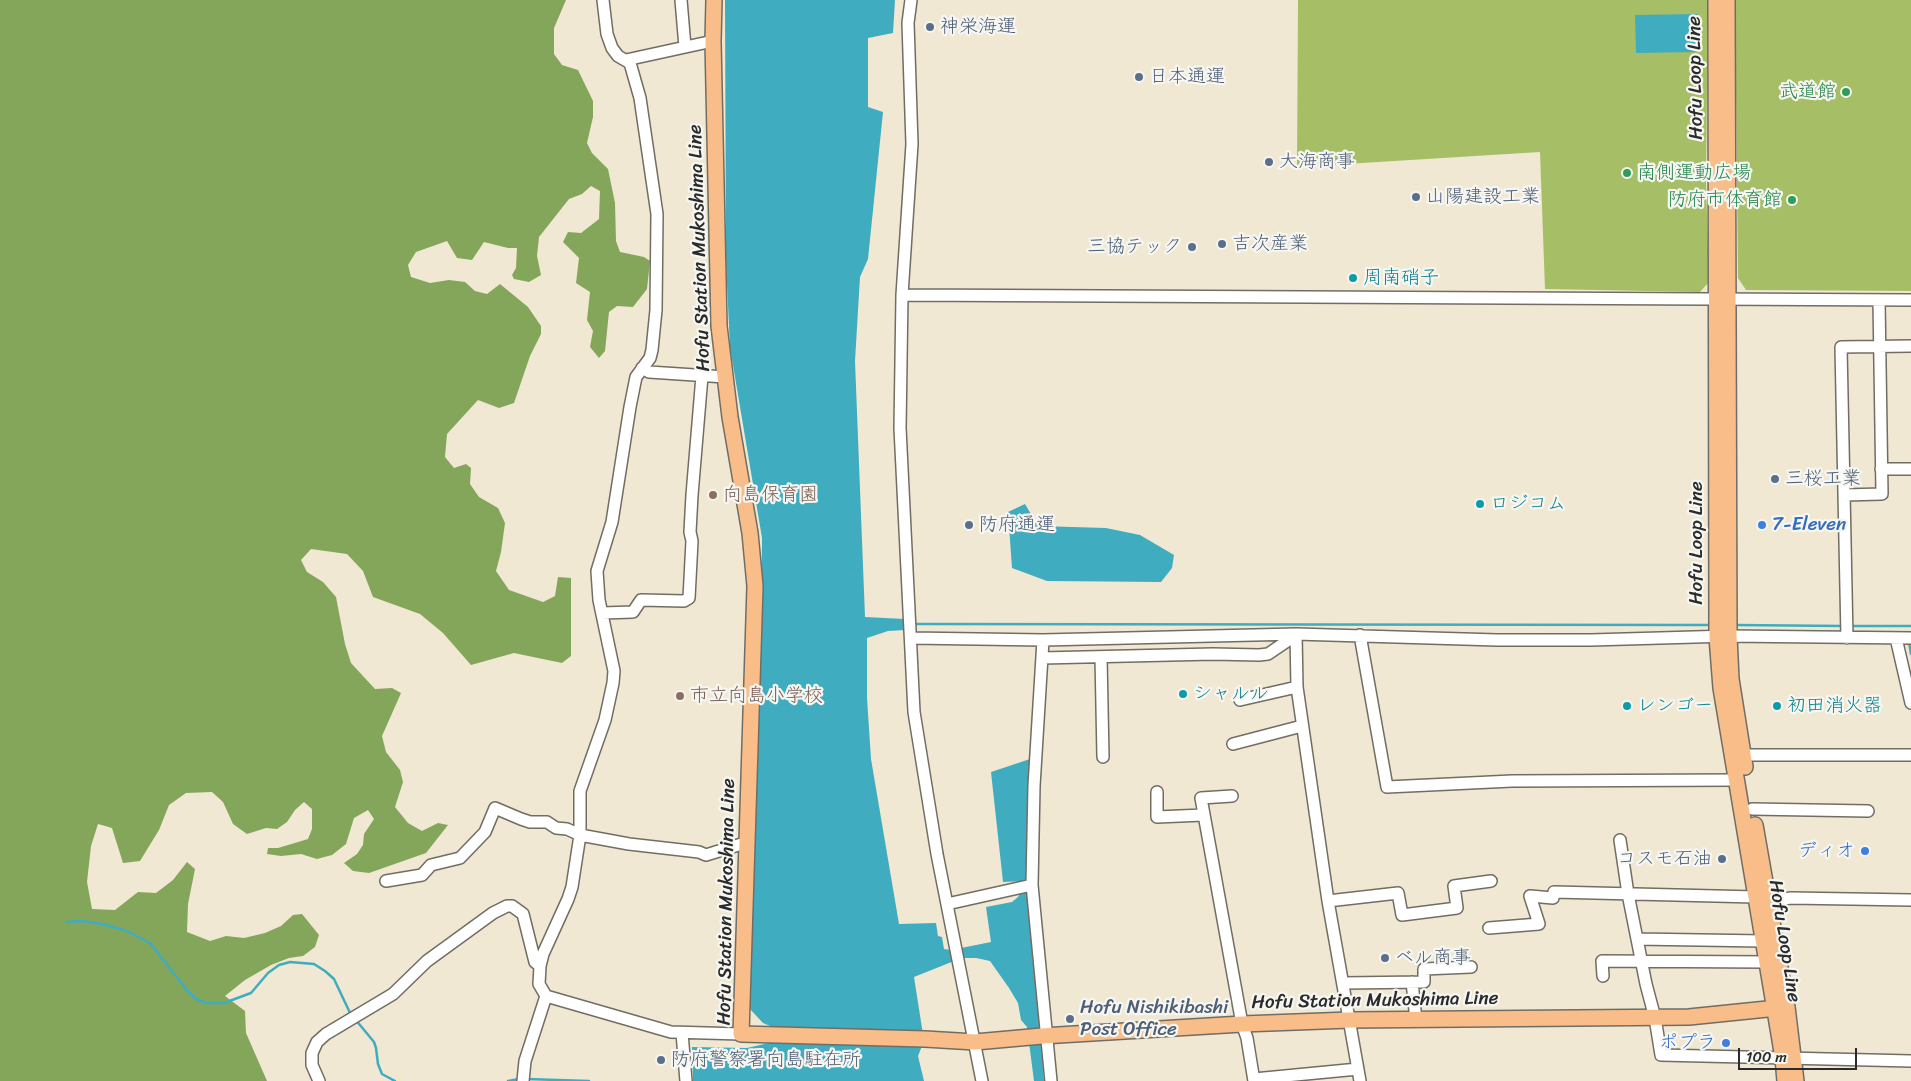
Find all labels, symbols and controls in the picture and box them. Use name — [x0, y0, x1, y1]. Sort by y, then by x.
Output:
place label: 神栄海運 — [940, 16, 1016, 38]
street label: Hofu Loop Line — [1684, 16, 1708, 140]
marker: 神栄海運 — [924, 21, 936, 33]
place label: 日本通運 — [1149, 66, 1225, 88]
marker: 日本通運 — [1133, 71, 1145, 83]
place label: 武道館 — [1779, 81, 1836, 103]
marker: 武道館 — [1840, 86, 1852, 98]
street label: Hofu Station Mukoshima Line — [684, 124, 716, 372]
place label: 大海商事 — [1279, 151, 1355, 173]
marker: 大海商事 — [1263, 156, 1275, 168]
place label: 南側運動広場 — [1637, 162, 1751, 184]
marker: 南側運動広場 — [1621, 167, 1633, 179]
place label: 山陽建設工業 — [1426, 186, 1540, 208]
place label: 防府市体育館 — [1668, 189, 1782, 211]
marker: 山陽建設工業 — [1410, 191, 1422, 203]
marker: 防府市体育館 — [1786, 194, 1798, 206]
place label: 吉次産業 — [1232, 233, 1308, 255]
place label: 三協テック — [1087, 236, 1182, 258]
marker: 吉次産業 — [1216, 238, 1228, 250]
marker: 三協テック — [1186, 241, 1198, 253]
place label: 周南硝子 — [1363, 267, 1439, 289]
marker: 周南硝子 — [1347, 272, 1359, 284]
place label: 三桜工業 — [1785, 468, 1861, 490]
marker: 三桜工業 — [1769, 473, 1781, 485]
street label: Hofu Loop Line — [1686, 481, 1708, 605]
place label: 向島保育園 — [723, 484, 818, 506]
marker: 向島保育園 — [707, 489, 719, 501]
place label: ロジコム — [1490, 493, 1566, 515]
marker: ロジコム — [1474, 498, 1486, 510]
place label: 防府通運 — [979, 514, 1055, 536]
place label: 7-Eleven — [1772, 514, 1846, 536]
marker: 防府通運 — [963, 519, 975, 531]
marker: 7-Eleven — [1756, 519, 1768, 531]
place label: シャルル — [1193, 683, 1269, 705]
place label: 市立向島小学校 — [690, 685, 823, 707]
marker: シャルル — [1177, 688, 1189, 700]
marker: 市立向島小学校 — [674, 690, 686, 702]
place label: レンゴー — [1637, 695, 1713, 717]
place label: 初田消火器 — [1787, 695, 1882, 717]
marker: レンゴー — [1621, 700, 1633, 712]
marker: 初田消火器 — [1771, 700, 1783, 712]
street label: Hofu Station Mukoshima Line — [713, 778, 741, 1026]
place label: ディオ — [1798, 840, 1855, 862]
marker: ディオ — [1859, 845, 1871, 857]
place label: コスモ石油 — [1617, 848, 1712, 870]
marker: コスモ石油 — [1716, 853, 1728, 865]
street label: Hofu Loop Line — [1763, 878, 1805, 1004]
place label: ベル商事 — [1395, 947, 1471, 969]
marker: ベル商事 — [1379, 952, 1391, 964]
street label: Hofu Station Mukoshima Line — [1251, 987, 1499, 1015]
place label: Hofu Nishikibashi Post Office — [1080, 997, 1228, 1041]
marker: Hofu Nishikibashi Post Office — [1064, 1013, 1076, 1025]
place label: ポプラ — [1659, 1032, 1716, 1054]
marker: ポプラ — [1720, 1037, 1732, 1049]
scale bar — [1741, 1038, 1860, 1070]
text: 100 m — [1746, 1044, 1787, 1070]
place label: 防府警察署向島駐在所 — [671, 1049, 861, 1071]
marker: 防府警察署向島駐在所 — [655, 1054, 667, 1066]

